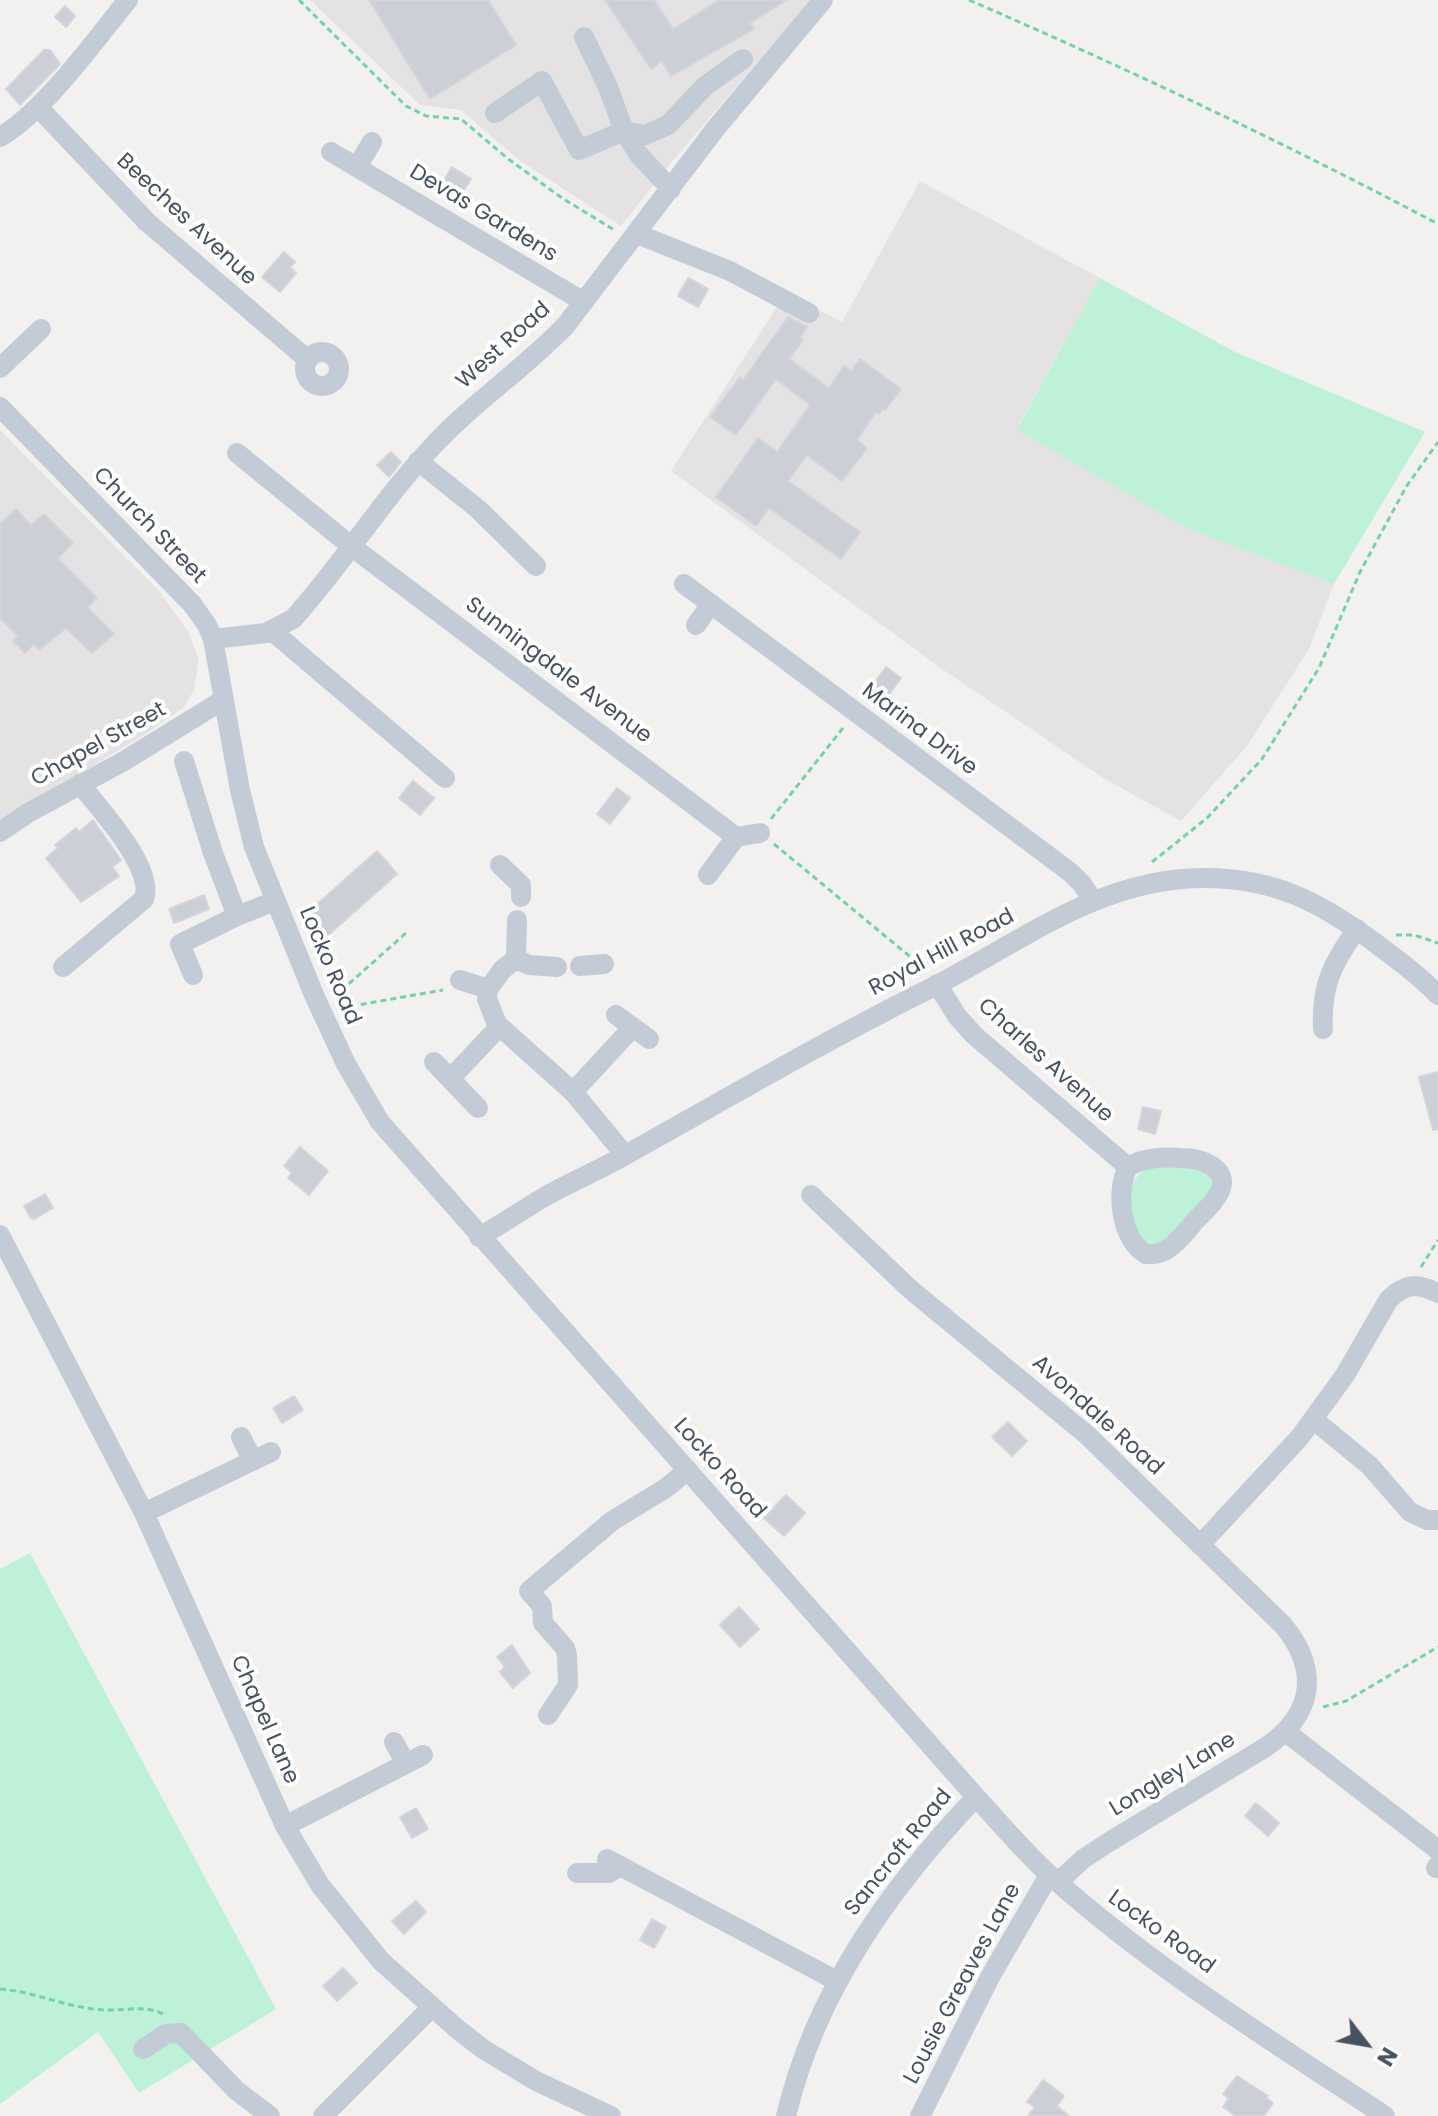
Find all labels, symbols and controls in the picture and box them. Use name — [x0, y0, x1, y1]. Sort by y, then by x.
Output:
street label: Beeches Avenue — [111, 148, 261, 292]
street label: Devas Gardens — [404, 159, 562, 269]
street label: West Road — [451, 297, 557, 395]
street label: Church Street — [87, 462, 211, 590]
street label: Sunningdale Avenue — [459, 592, 657, 750]
street label: Marina Drive — [856, 678, 982, 782]
street label: Chapel Street — [27, 697, 171, 793]
street label: Locko Road — [292, 903, 366, 1029]
street label: Royal Hill Road — [865, 904, 1019, 1002]
street label: Charles Avenue — [972, 993, 1118, 1129]
street label: Avondale Road — [1026, 1350, 1168, 1482]
street label: Locko Road — [667, 1414, 771, 1524]
street label: Chapel Lane — [224, 1652, 304, 1788]
street label: Longley Lane — [1105, 1727, 1241, 1823]
street label: Sancroft Road — [840, 1784, 958, 1922]
street label: Lousie Greaves Lane — [899, 1879, 1027, 2089]
street label: Locko Road — [1103, 1885, 1219, 1981]
north arrow — [1326, 2004, 1406, 2084]
text: N — [1369, 2042, 1405, 2072]

